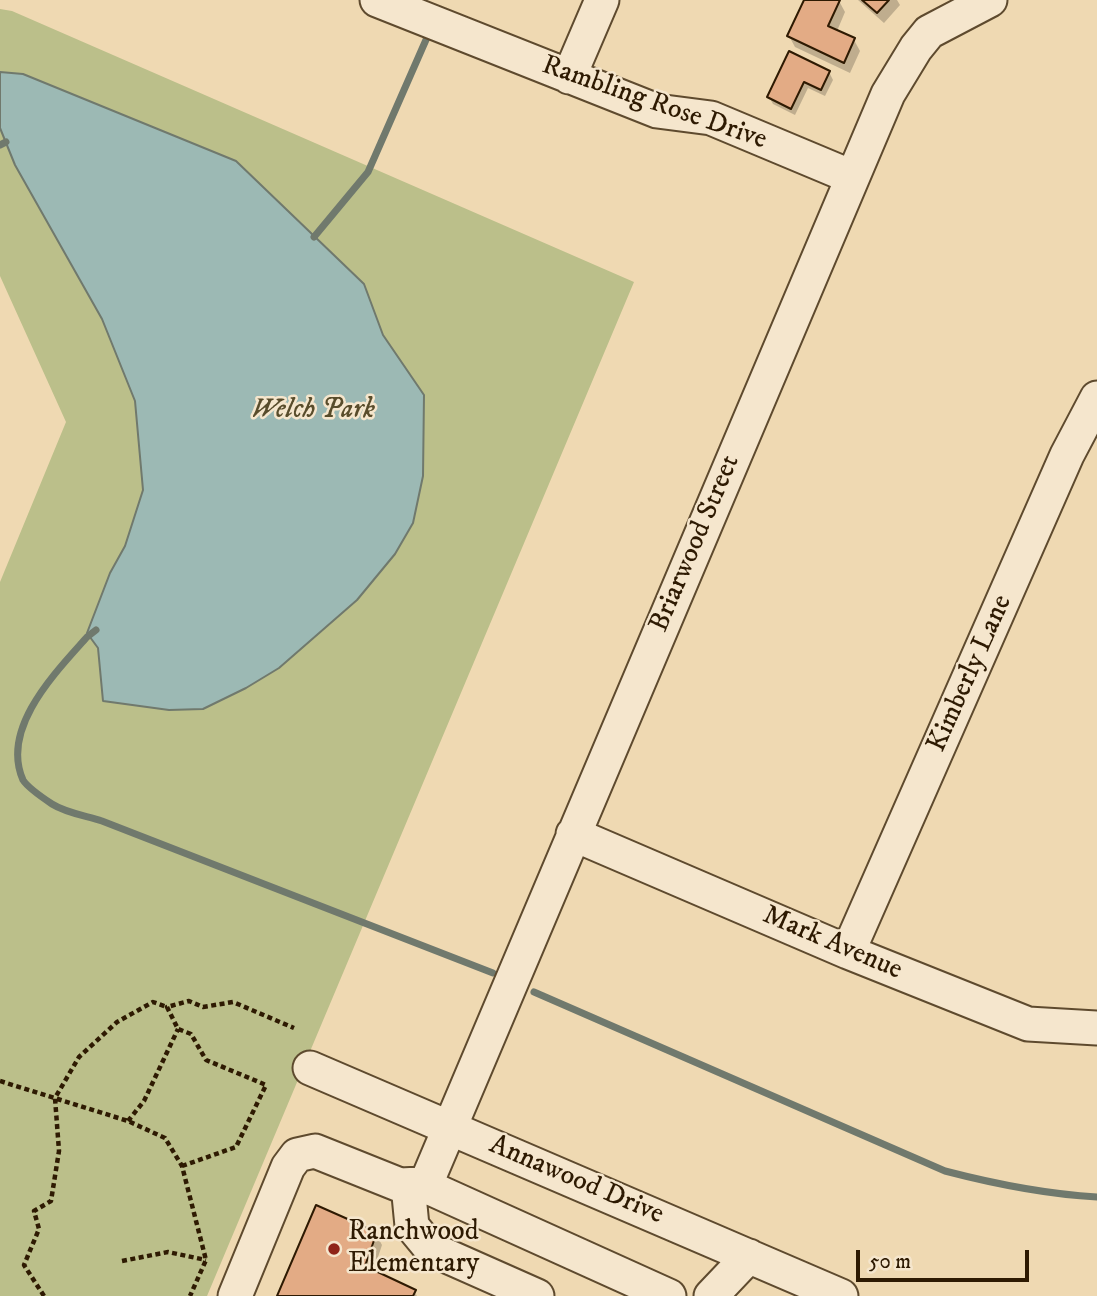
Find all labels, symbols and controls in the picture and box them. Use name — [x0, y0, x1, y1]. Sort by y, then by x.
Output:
street label: Rambling Rose Drive — [537, 50, 771, 158]
park label: Welch Park — [251, 394, 375, 428]
street label: Briarwood Street — [644, 450, 748, 638]
street label: Kimberly Lane — [921, 590, 1021, 758]
street label: Mark Avenue — [757, 900, 907, 988]
street label: Annawood Drive — [484, 1129, 668, 1233]
place label: Ranchwood Elementary — [348, 1216, 479, 1282]
scale bar — [859, 1236, 1032, 1280]
marker: Ranchwood Elementary — [326, 1241, 342, 1257]
text: 50 m — [869, 1249, 911, 1275]

